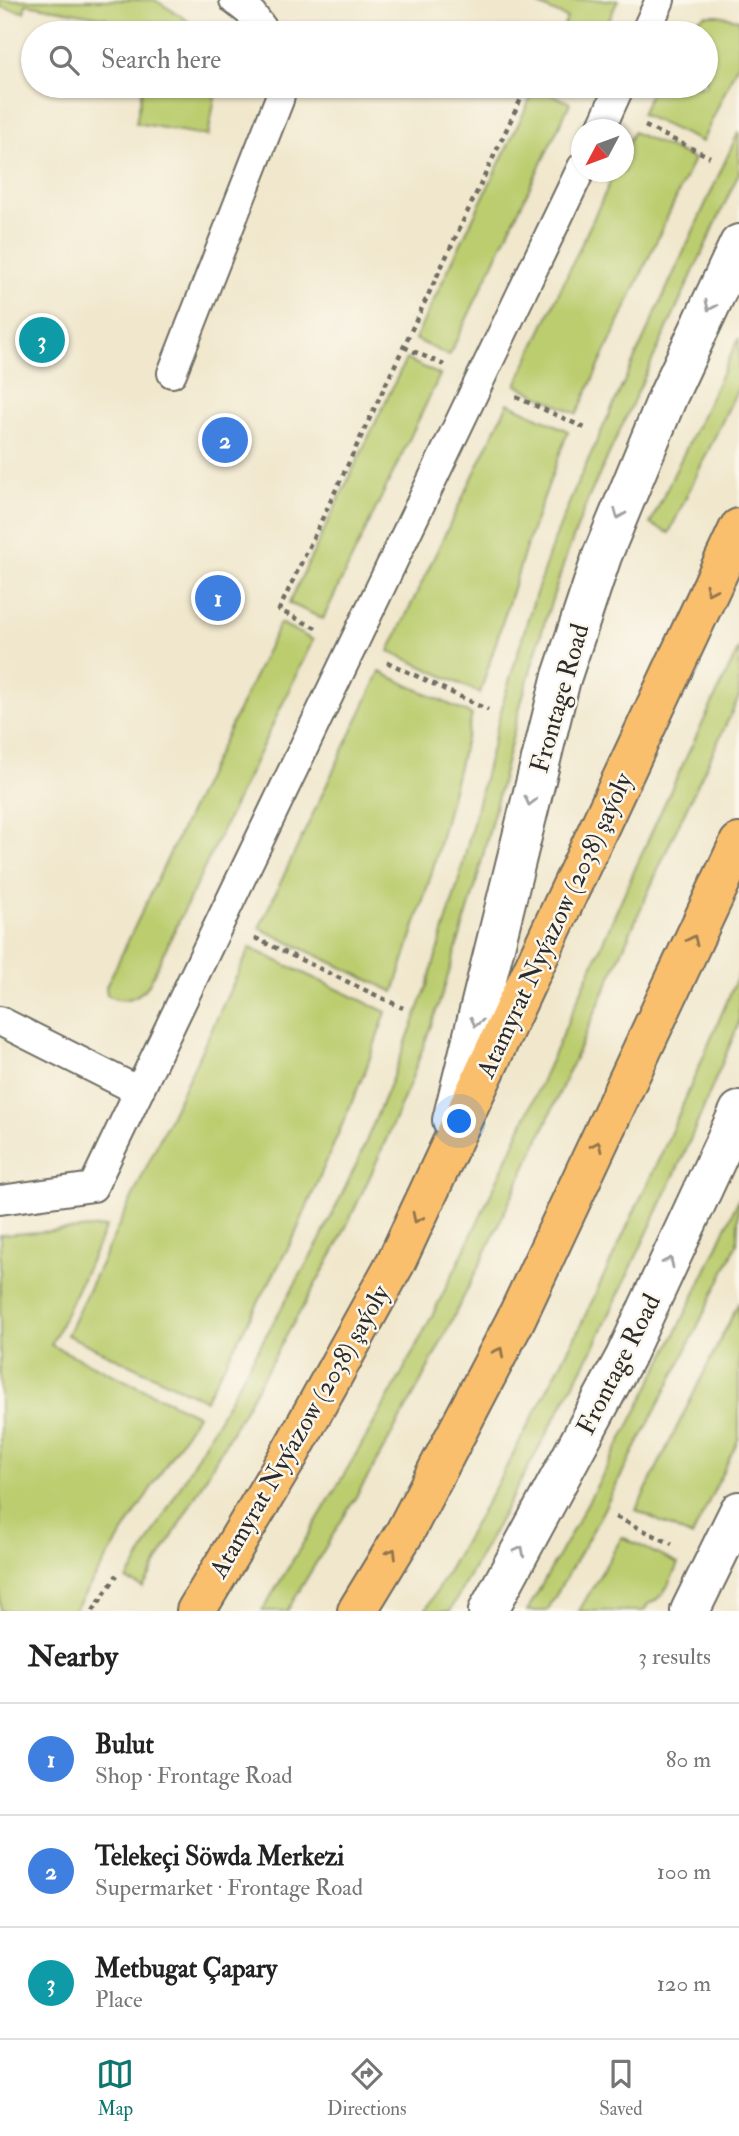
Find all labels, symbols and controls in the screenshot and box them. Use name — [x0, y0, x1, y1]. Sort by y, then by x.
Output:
search box — [21, 21, 718, 98]
icon: search — [45, 41, 83, 79]
text: Search here — [101, 44, 221, 76]
north arrow — [571, 119, 634, 182]
one-way arrow — [704, 299, 718, 311]
pin: 3 — [19, 314, 65, 366]
pin: 2 — [202, 414, 248, 466]
one-way arrow — [614, 507, 628, 519]
pin: 1 — [195, 572, 241, 624]
one-way arrow — [704, 583, 718, 595]
street label: Frontage Road — [523, 620, 597, 777]
street label: Atamyrat Nyýazow (2038) şaýoly — [470, 767, 640, 1084]
one-way arrow — [524, 795, 539, 807]
one-way arrow — [685, 935, 699, 947]
one-way arrow — [470, 1016, 484, 1028]
your location — [442, 1104, 476, 1138]
one-way arrow — [588, 1141, 602, 1153]
one-way arrow — [412, 1211, 426, 1223]
one-way arrow — [661, 1257, 675, 1269]
street label: Atamyrat Nyýazow (2038) şaýoly — [202, 1279, 397, 1585]
street label: Frontage Road — [570, 1289, 668, 1440]
one-way arrow — [490, 1347, 504, 1359]
one-way arrow — [512, 1546, 525, 1558]
one-way arrow — [384, 1547, 397, 1560]
text: Nearby — [28, 1638, 118, 1675]
text: 3 results — [638, 1642, 711, 1671]
text: Bulut — [95, 1729, 154, 1761]
text: 1 — [47, 1745, 55, 1774]
text: 80 m — [666, 1745, 711, 1774]
text: Shop · Frontage Road — [95, 1761, 293, 1790]
text: Telekeçi Söwda Merkezi — [95, 1841, 344, 1873]
text: 2 — [45, 1857, 57, 1886]
text: 100 m — [657, 1857, 711, 1886]
text: Supermarket · Frontage Road — [95, 1873, 363, 1902]
text: Metbugat Çapary — [95, 1953, 277, 1985]
text: 3 — [47, 1969, 55, 1998]
text: 120 m — [657, 1969, 711, 1998]
text: Place — [95, 1985, 143, 2014]
tab: Map — [96, 2055, 134, 2121]
tab: Directions — [327, 2055, 407, 2121]
tab: Saved — [599, 2055, 643, 2121]

